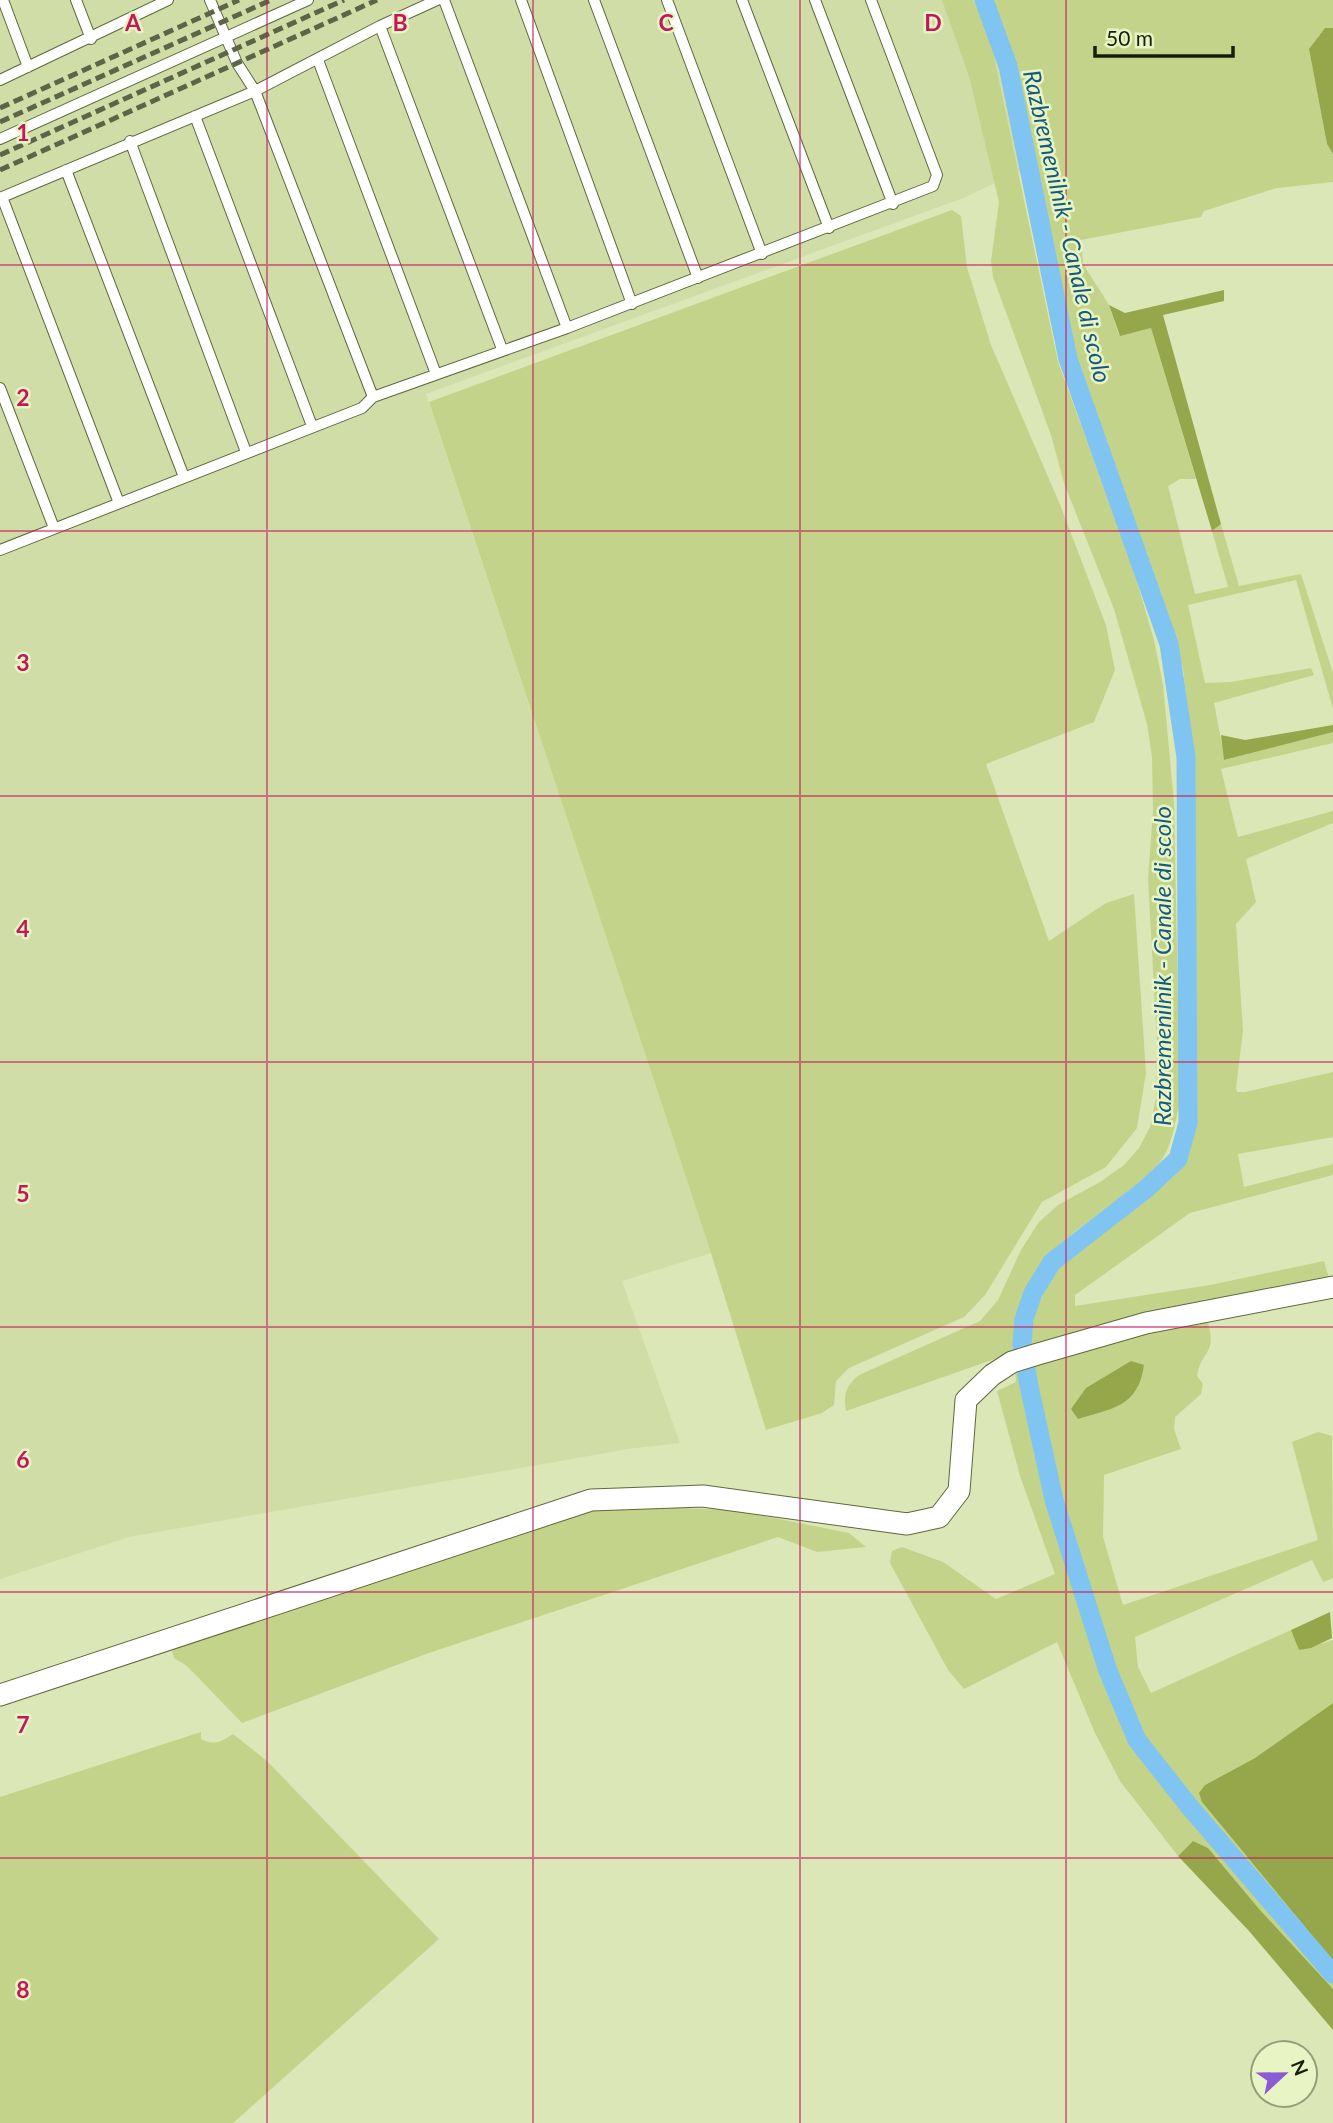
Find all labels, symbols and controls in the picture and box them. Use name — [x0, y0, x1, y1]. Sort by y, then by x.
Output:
text: A — [124, 8, 142, 36]
text: B — [392, 8, 408, 36]
text: C — [658, 8, 674, 36]
text: D — [924, 8, 942, 36]
scale bar — [1095, 14, 1233, 58]
text: 50 m — [1106, 25, 1153, 50]
water label: Razbremenilnik - Canale di scolo — [1018, 67, 1118, 385]
text: 1 — [16, 118, 30, 146]
text: 2 — [16, 383, 30, 411]
text: 3 — [16, 648, 30, 676]
water label: Razbremenilnik - Canale di scolo — [1147, 806, 1176, 1126]
text: 4 — [16, 914, 30, 942]
text: 5 — [16, 1179, 30, 1207]
text: 6 — [16, 1445, 30, 1473]
text: 7 — [16, 1710, 30, 1738]
text: 8 — [16, 1975, 30, 2003]
north arrow — [1249, 2039, 1319, 2109]
text: N — [1287, 2056, 1314, 2079]

